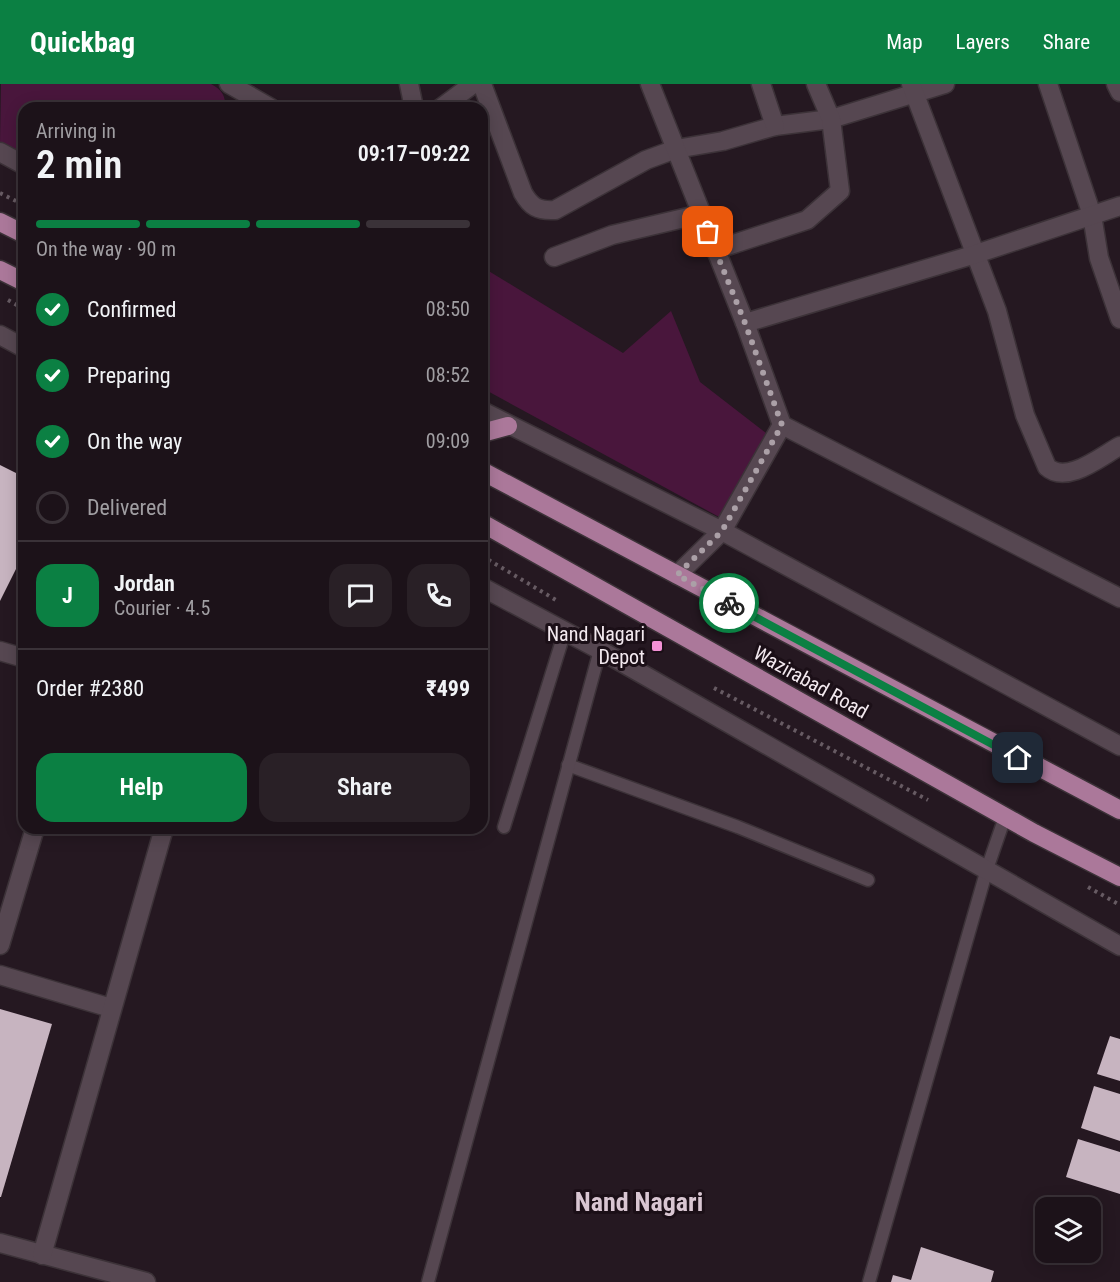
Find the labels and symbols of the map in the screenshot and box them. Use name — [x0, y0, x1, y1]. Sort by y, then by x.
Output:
pin — [682, 206, 733, 257]
courier — [699, 573, 759, 633]
place label: Nand Nagari Depot — [547, 622, 645, 669]
marker: Nand Nagari Depot — [650, 639, 664, 653]
street label: Wazirabad Road — [750, 641, 872, 723]
pin — [992, 732, 1043, 783]
district label: Nand Nagari — [575, 1187, 703, 1217]

